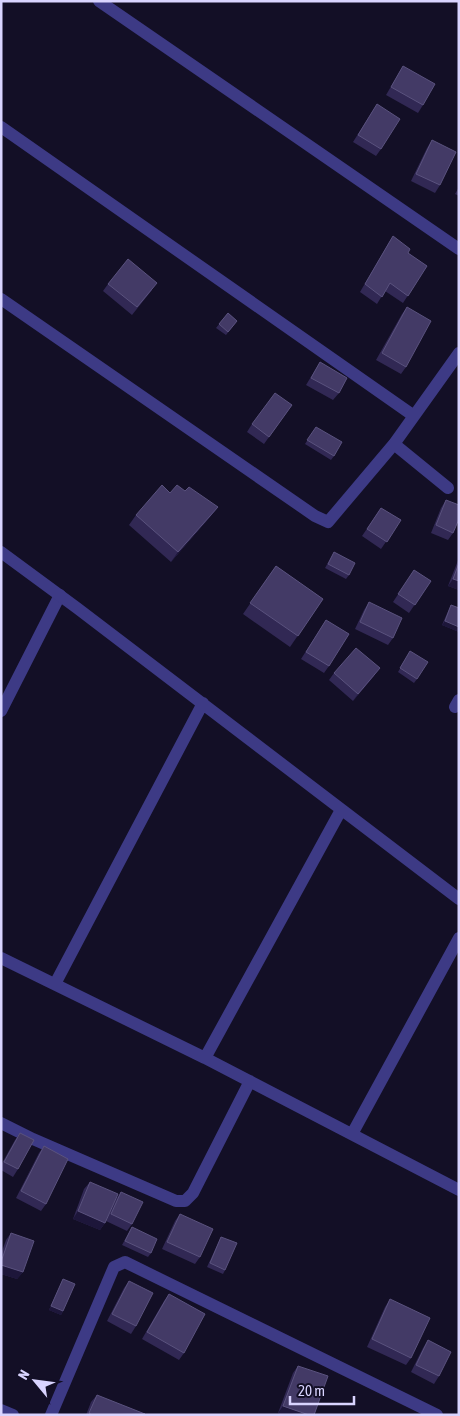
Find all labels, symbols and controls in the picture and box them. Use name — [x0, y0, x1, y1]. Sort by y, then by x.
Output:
north arrow — [10, 1356, 60, 1406]
text: N — [15, 1367, 33, 1382]
scale bar — [290, 1374, 354, 1406]
text: 20 m — [298, 1382, 325, 1399]

